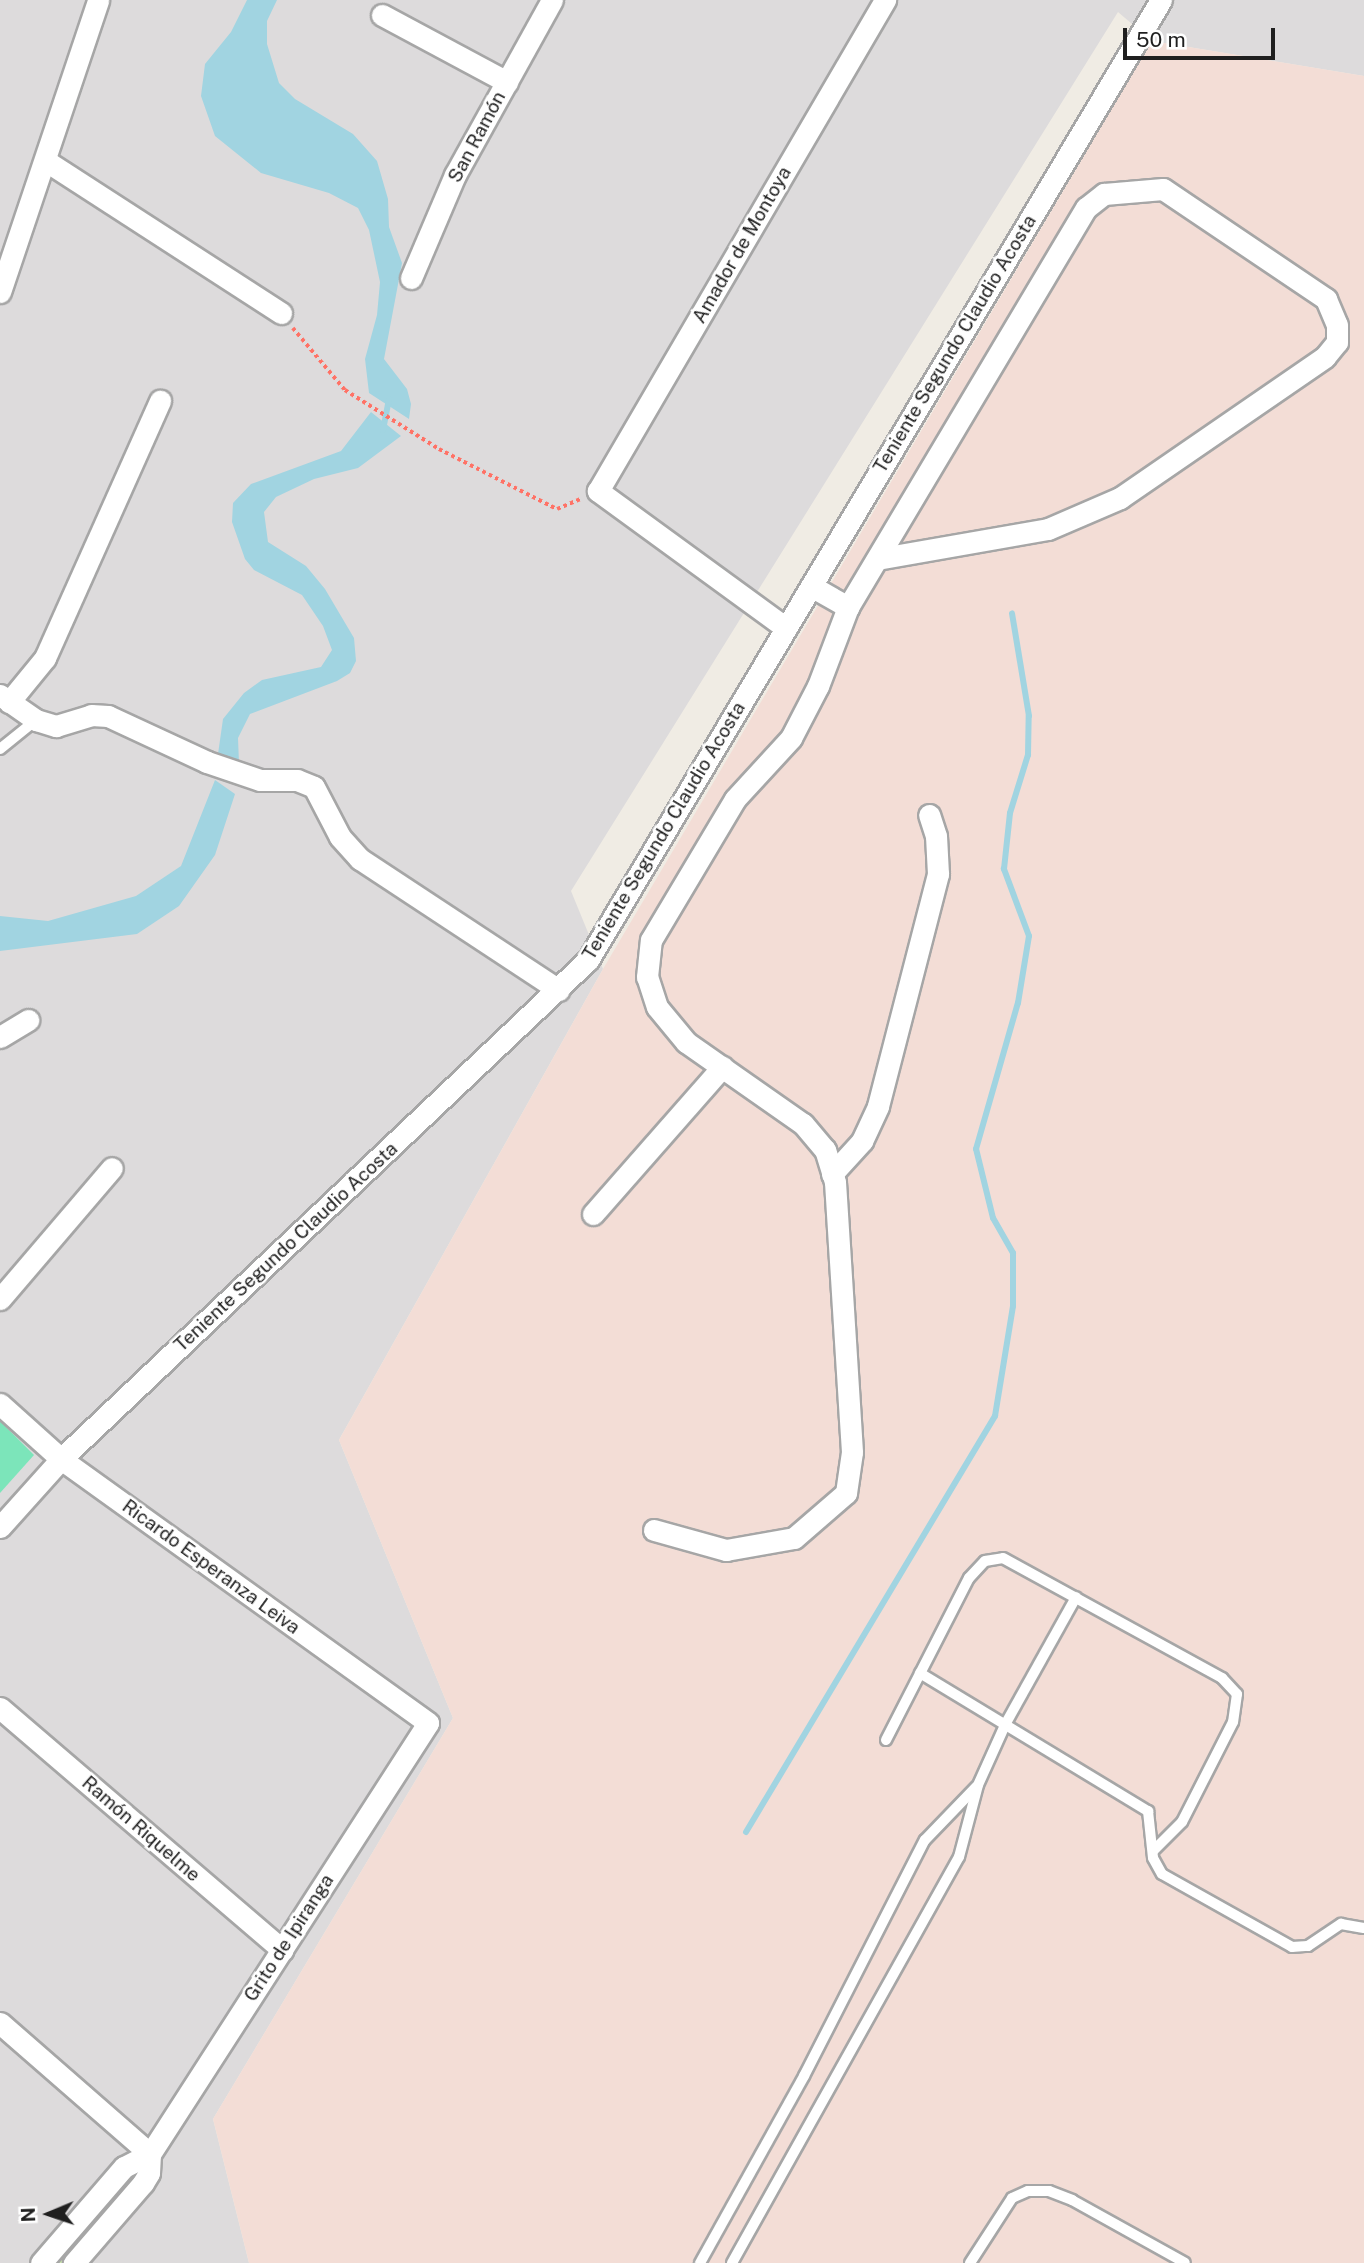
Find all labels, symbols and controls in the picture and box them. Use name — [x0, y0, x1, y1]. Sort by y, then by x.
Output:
scale bar — [1126, 14, 1278, 58]
text: 50 m — [1136, 27, 1186, 52]
street label: San Ramón — [443, 87, 511, 187]
street label: Amador de Montoya — [688, 162, 796, 328]
street label: Teniente Segundo Claudio Acosta — [869, 211, 1041, 477]
street label: Teniente Segundo Claudio Acosta — [578, 698, 750, 964]
street label: Teniente Segundo Claudio Acosta — [170, 1137, 402, 1357]
street label: Ricardo Esperanza Leiva — [118, 1495, 304, 1639]
street label: Ramón Riquelme — [77, 1771, 205, 1887]
street label: Grito de Ipiranga — [239, 1870, 339, 2006]
north arrow — [14, 2179, 84, 2249]
text: N — [17, 2207, 39, 2223]

